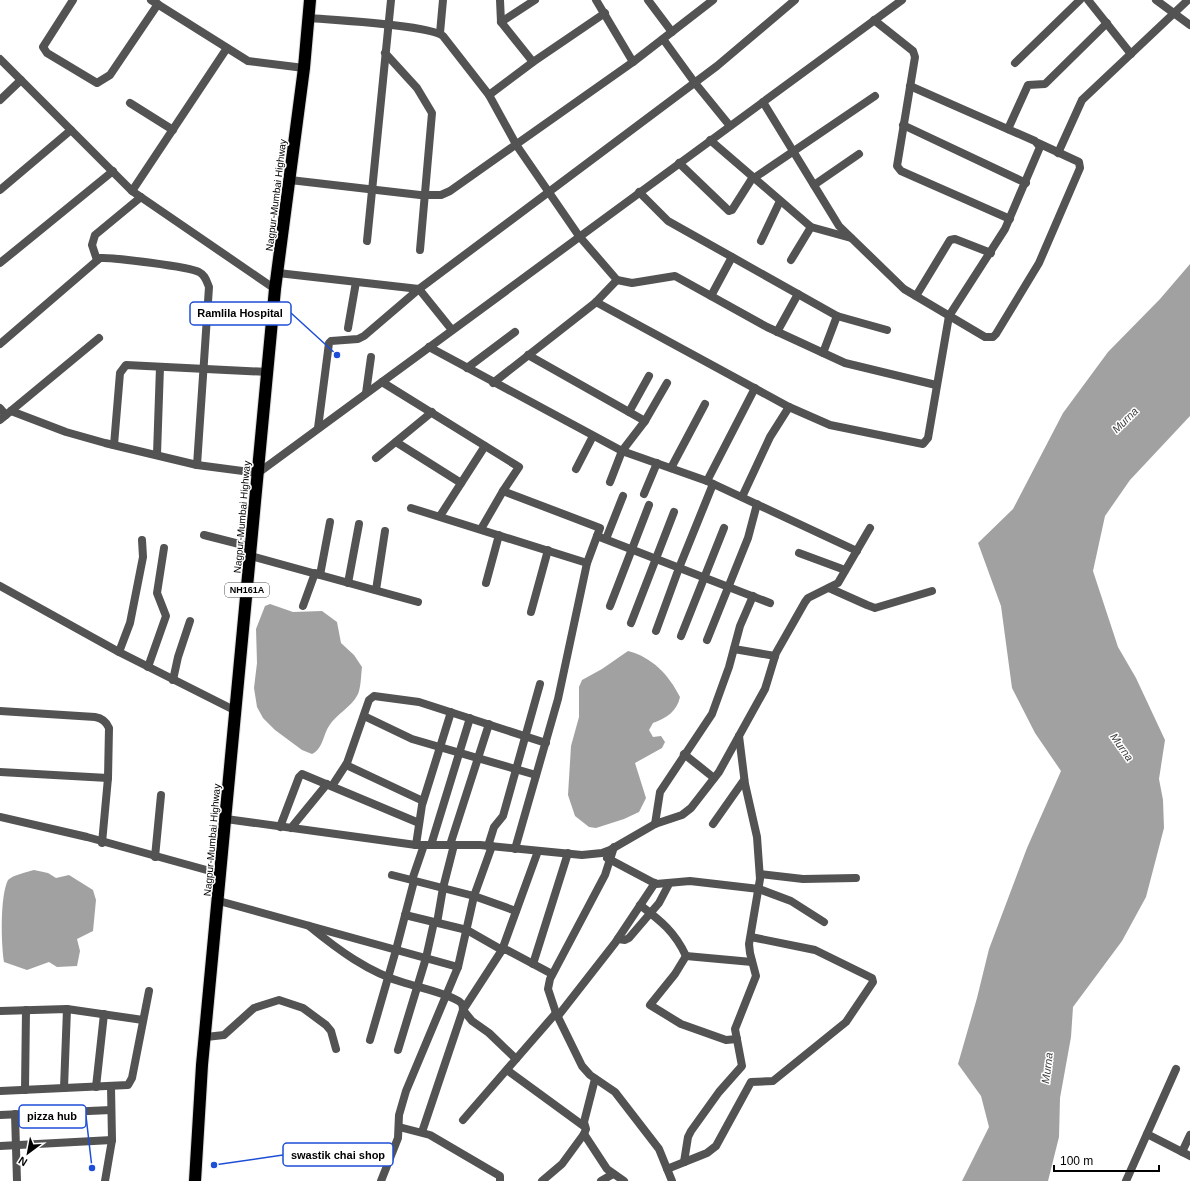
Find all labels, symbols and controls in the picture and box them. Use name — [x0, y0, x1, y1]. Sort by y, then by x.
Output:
street label: Nagpur-Mumbai Highway — [264, 138, 288, 252]
callout: Ramlila Hospital — [190, 302, 291, 325]
text: Ramlila Hospital — [197, 307, 283, 319]
water label: Murna — [1110, 405, 1140, 435]
street label: Nagpur-Mumbai Highway — [232, 460, 252, 574]
road number: NH161A — [225, 583, 269, 597]
water label: Murna — [1108, 731, 1136, 763]
street label: Nagpur-Mumbai Highway — [202, 783, 222, 897]
water label: Murna — [1039, 1052, 1055, 1084]
callout: pizza hub — [19, 1105, 86, 1128]
text: pizza hub — [27, 1110, 77, 1122]
north arrow — [8, 1133, 48, 1173]
callout: swastik chai shop — [283, 1143, 393, 1166]
scale bar — [1054, 1147, 1159, 1173]
text: swastik chai shop — [291, 1149, 385, 1161]
text: N — [16, 1154, 29, 1169]
text: 100 m — [1060, 1154, 1093, 1168]

